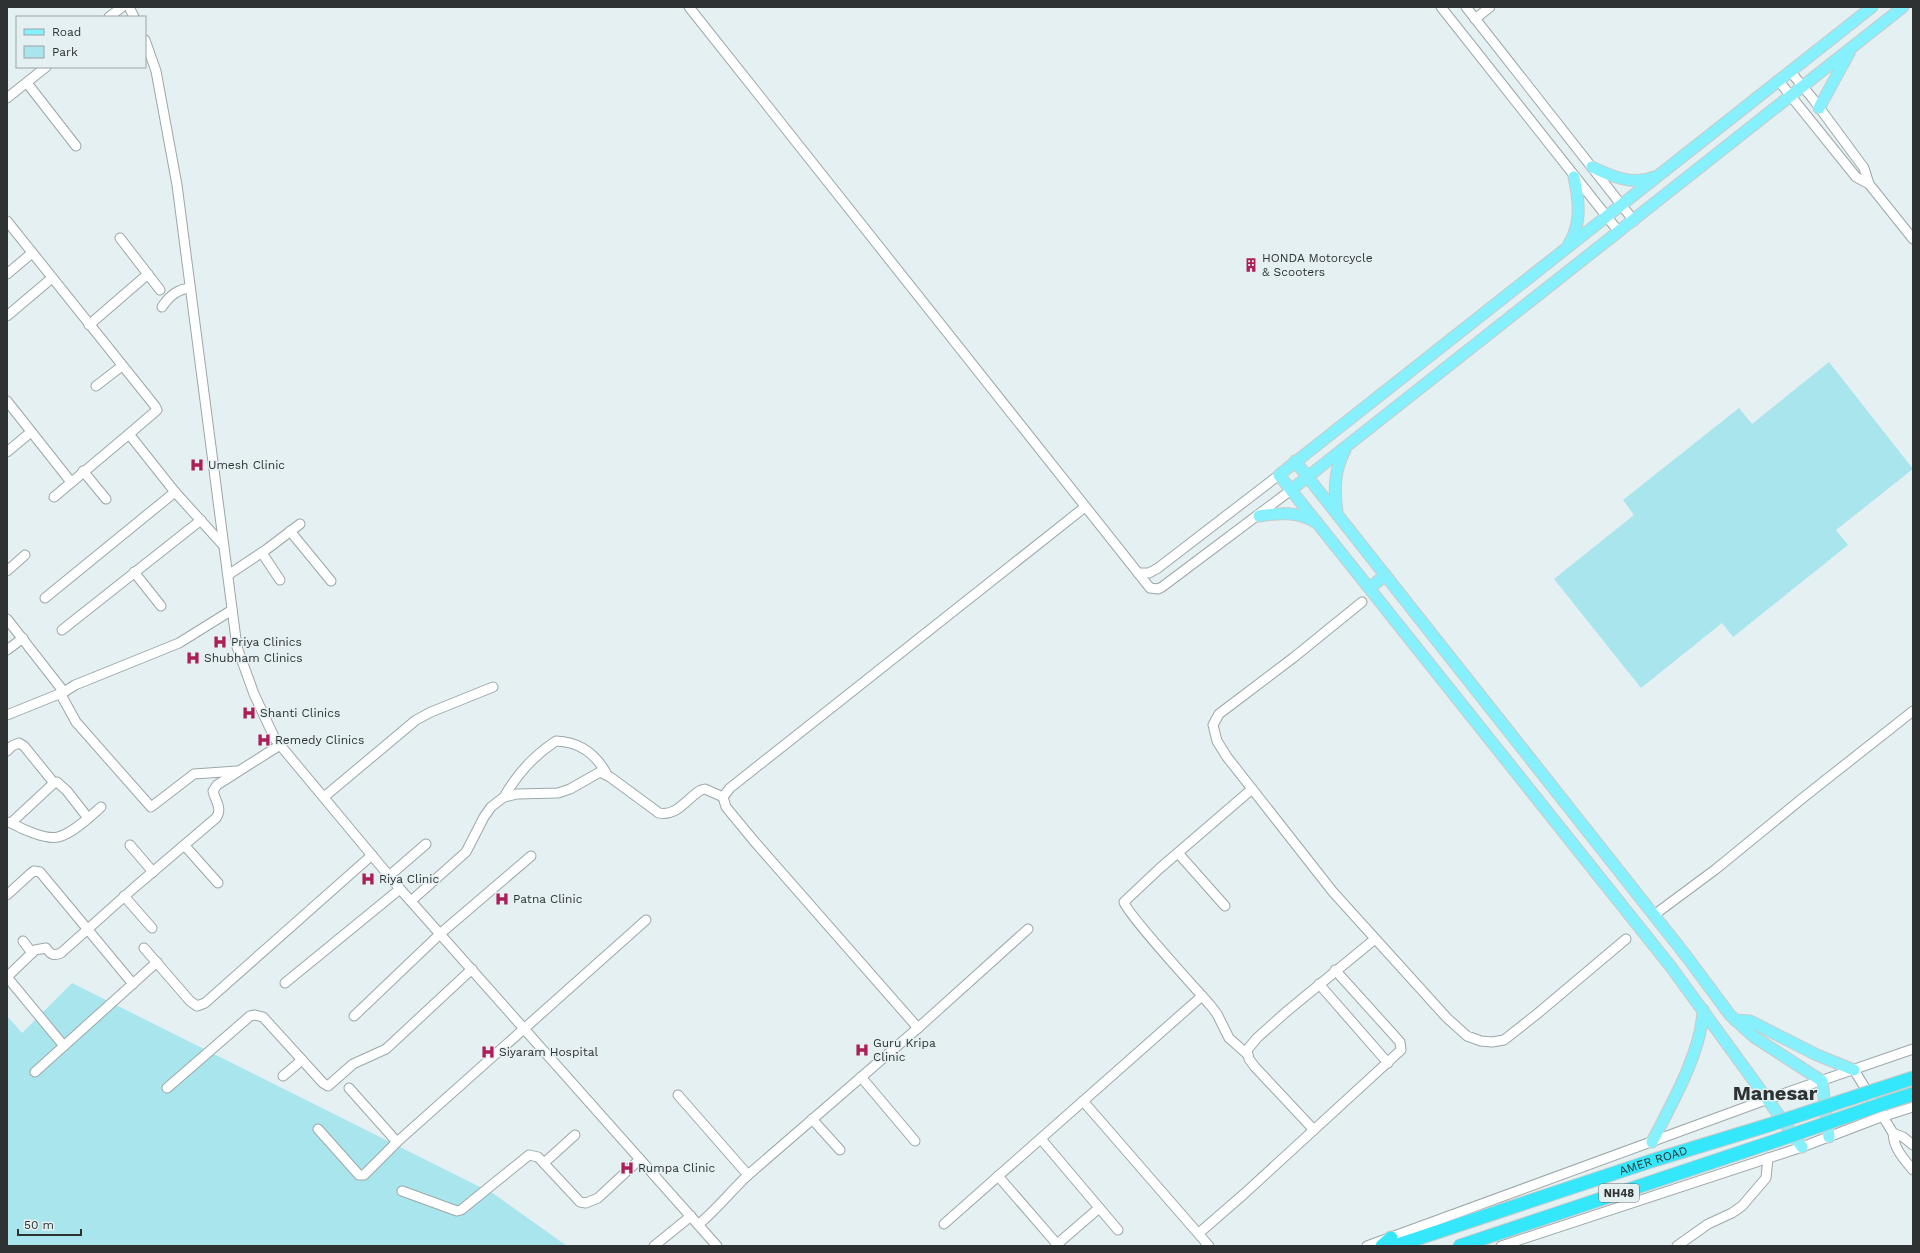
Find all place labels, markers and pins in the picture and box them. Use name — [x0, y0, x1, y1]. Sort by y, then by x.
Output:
place label: HONDA Motorcycle & Scooters — [1262, 251, 1373, 279]
building icon: HONDA Motorcycle & Scooters — [1243, 257, 1259, 273]
hospital icon: Umesh Clinic — [189, 457, 205, 473]
place label: Umesh Clinic — [208, 458, 285, 472]
hospital icon: Priya Clinics — [212, 634, 228, 650]
place label: Priya Clinics — [231, 635, 302, 649]
hospital icon: Shubham Clinics — [185, 650, 201, 666]
place label: Shubham Clinics — [204, 651, 303, 665]
hospital icon: Shanti Clinics — [241, 705, 257, 721]
place label: Shanti Clinics — [260, 706, 340, 720]
hospital icon: Remedy Clinics — [256, 732, 272, 748]
place label: Remedy Clinics — [275, 733, 364, 747]
hospital icon: Riya Clinic — [360, 871, 376, 887]
place label: Riya Clinic — [379, 872, 439, 886]
hospital icon: Patna Clinic — [494, 891, 510, 907]
place label: Patna Clinic — [513, 892, 583, 906]
place label: Guru Kripa Clinic — [873, 1036, 936, 1064]
hospital icon: Guru Kripa Clinic — [854, 1042, 870, 1058]
hospital icon: Siyaram Hospital — [480, 1044, 496, 1060]
place label: Siyaram Hospital — [499, 1045, 598, 1059]
hospital icon: Rumpa Clinic — [619, 1160, 635, 1176]
place label: Rumpa Clinic — [638, 1161, 716, 1175]

